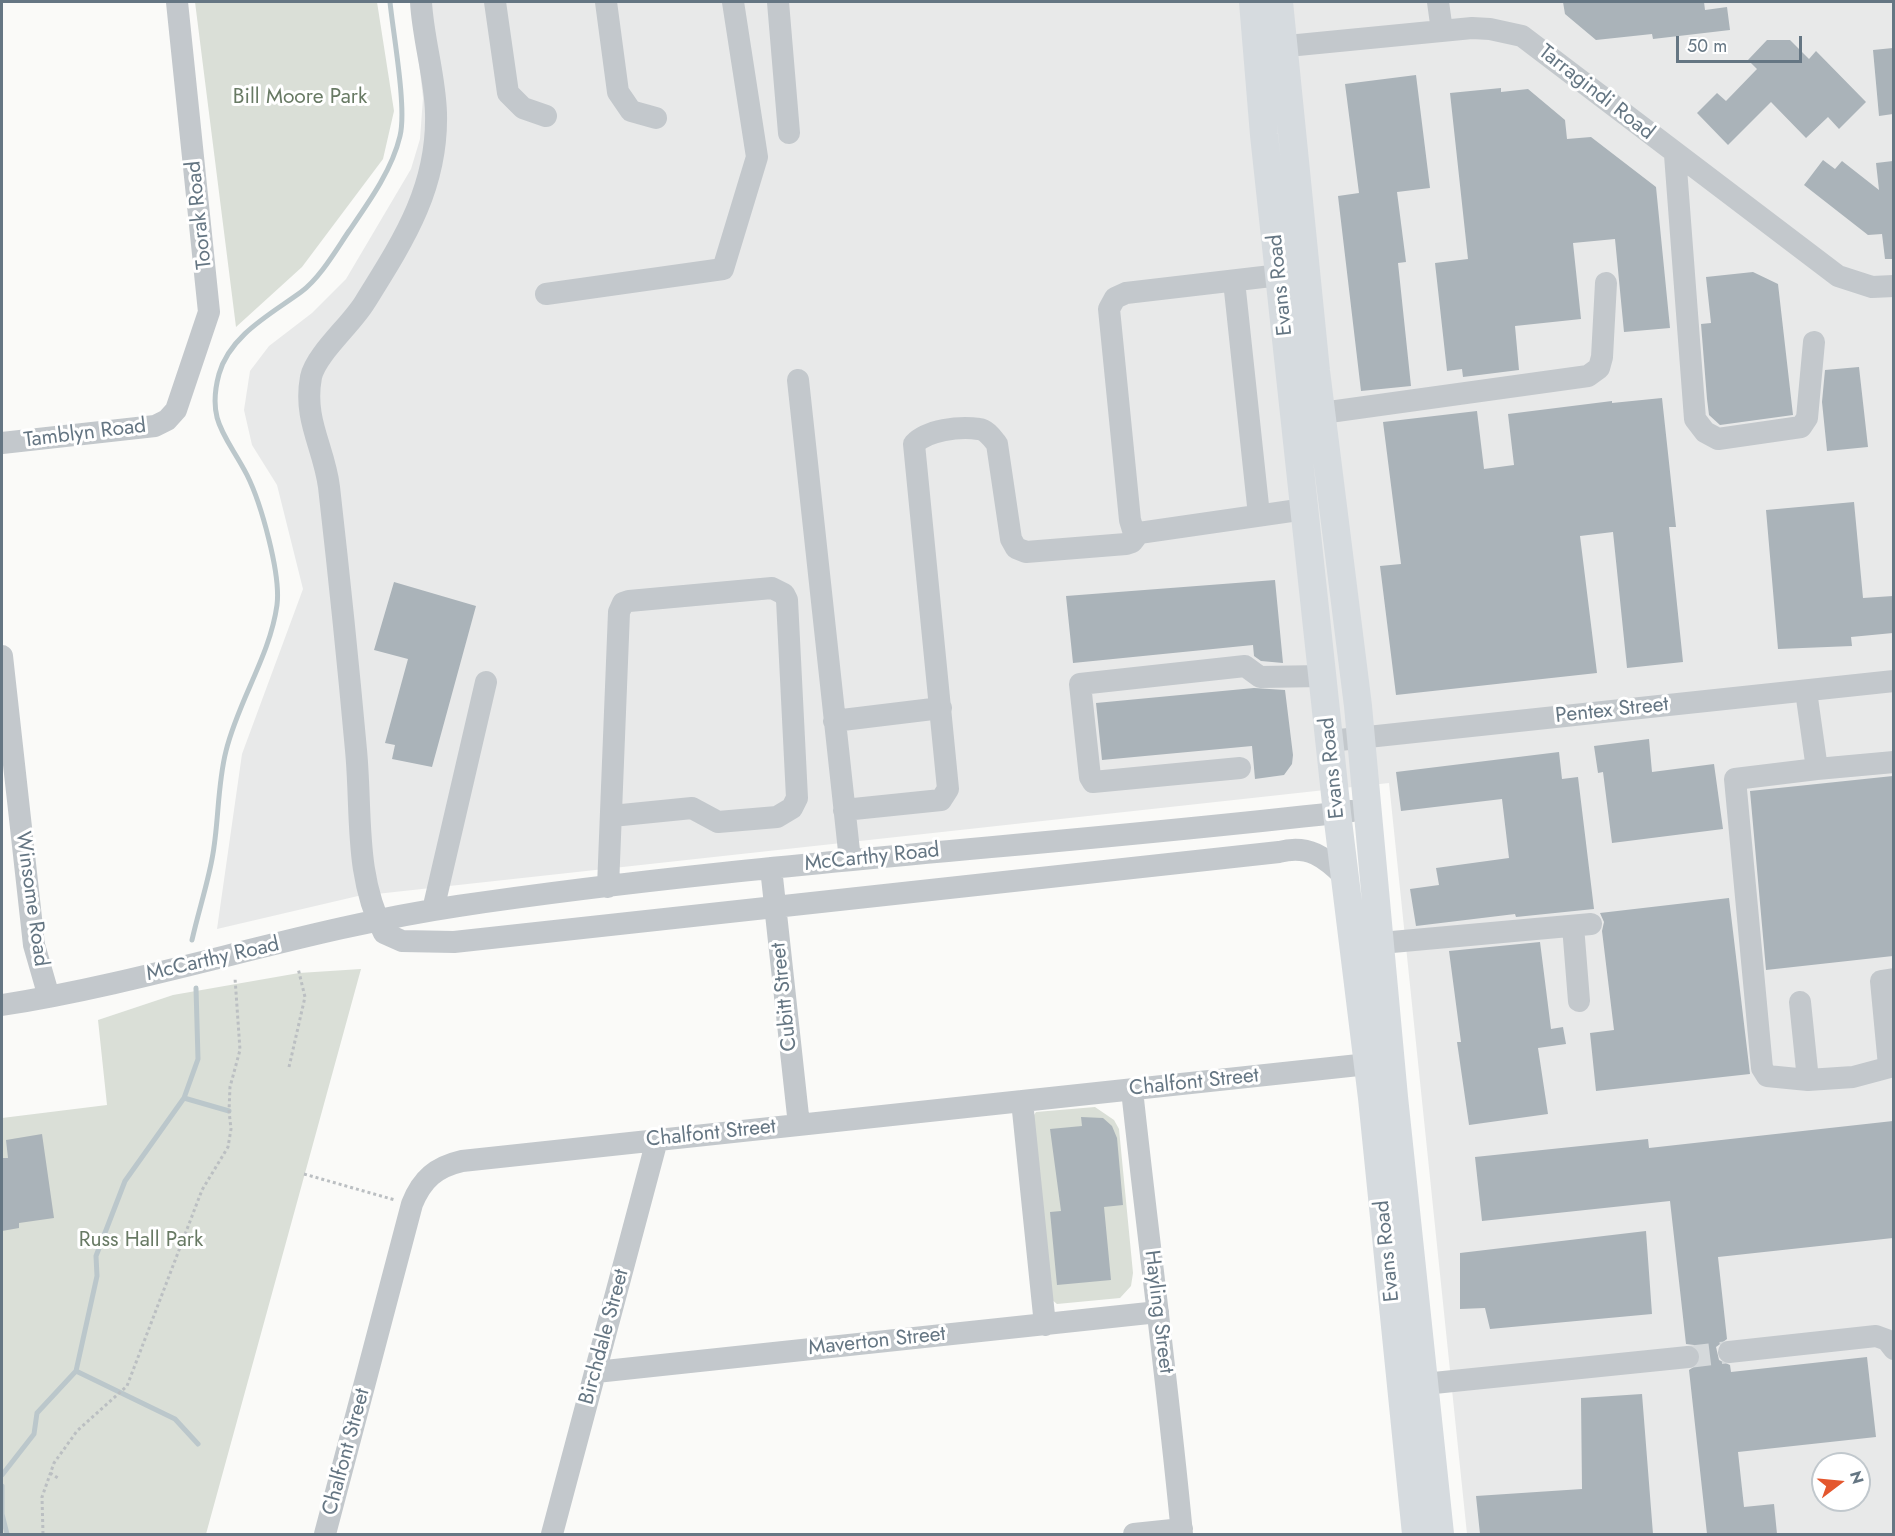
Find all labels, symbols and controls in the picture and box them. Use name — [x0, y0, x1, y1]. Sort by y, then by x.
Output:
scale bar — [1679, 24, 1805, 62]
text: 50 m — [1687, 33, 1727, 59]
street label: Tarragindi Road — [1533, 40, 1659, 146]
park label: Bill Moore Park — [233, 85, 367, 111]
street label: Toorak Road — [182, 160, 218, 270]
street label: Evans Road — [1263, 233, 1299, 337]
street label: Tamblyn Road — [23, 414, 147, 454]
street label: Pentex Street — [1554, 693, 1670, 729]
street label: Evans Road — [1315, 716, 1351, 820]
street label: Winsome Road — [9, 830, 53, 968]
street label: McCarthy Road — [803, 838, 941, 878]
street label: McCarthy Road — [144, 932, 282, 988]
street label: Cubitt Street — [767, 941, 803, 1053]
street label: Chalfont Street — [1128, 1064, 1260, 1102]
street label: Chalfont Street — [645, 1115, 777, 1153]
street label: Evans Road — [1370, 1199, 1406, 1303]
park label: Russ Hall Park — [79, 1228, 203, 1254]
street label: Hayling Street — [1138, 1249, 1178, 1375]
street label: Birchdale Street — [575, 1266, 635, 1408]
street label: Maverton Street — [807, 1322, 947, 1362]
street label: Chalfont Street — [318, 1386, 376, 1518]
north arrow — [1811, 1452, 1871, 1512]
text: N — [1844, 1468, 1870, 1487]

